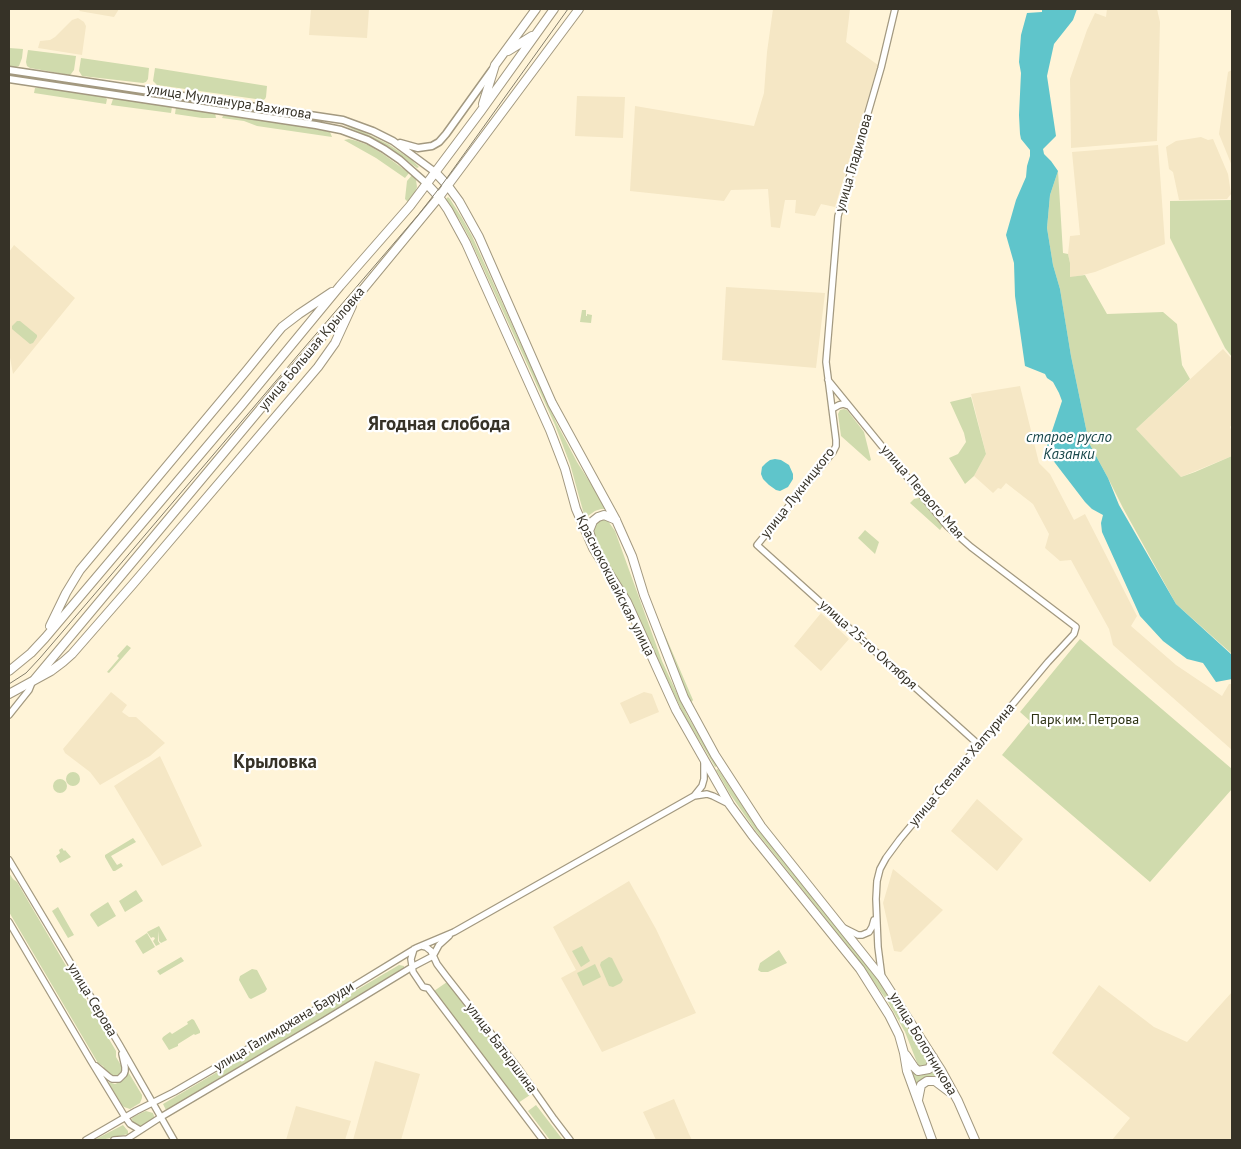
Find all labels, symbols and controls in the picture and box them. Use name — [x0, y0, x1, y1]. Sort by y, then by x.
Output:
street label: улица Мулланура Вахитова — [145, 81, 313, 123]
street label: улица Гладилова — [832, 112, 876, 214]
street label: улица Большая Крыловка — [255, 284, 369, 414]
district label: Ягодная слобода — [368, 414, 510, 436]
water label: старое русло Казанки — [1026, 429, 1112, 464]
street label: улица Первого Мая — [877, 442, 967, 542]
street label: улица Лукницкого — [757, 444, 839, 542]
street label: Краснококшайская улица — [572, 513, 658, 659]
street label: улица 25-го Октября — [816, 597, 920, 693]
street label: улица Степана Халтурина — [905, 700, 1019, 830]
park label: Парк им. Петрова — [1031, 712, 1139, 728]
district label: Крыловка — [233, 752, 317, 774]
street label: улица Серова — [63, 960, 121, 1040]
street label: улица Галимджана Баруди — [211, 979, 357, 1075]
street label: улица Болотникова — [886, 989, 960, 1099]
street label: улица Батыршина — [462, 999, 540, 1097]

